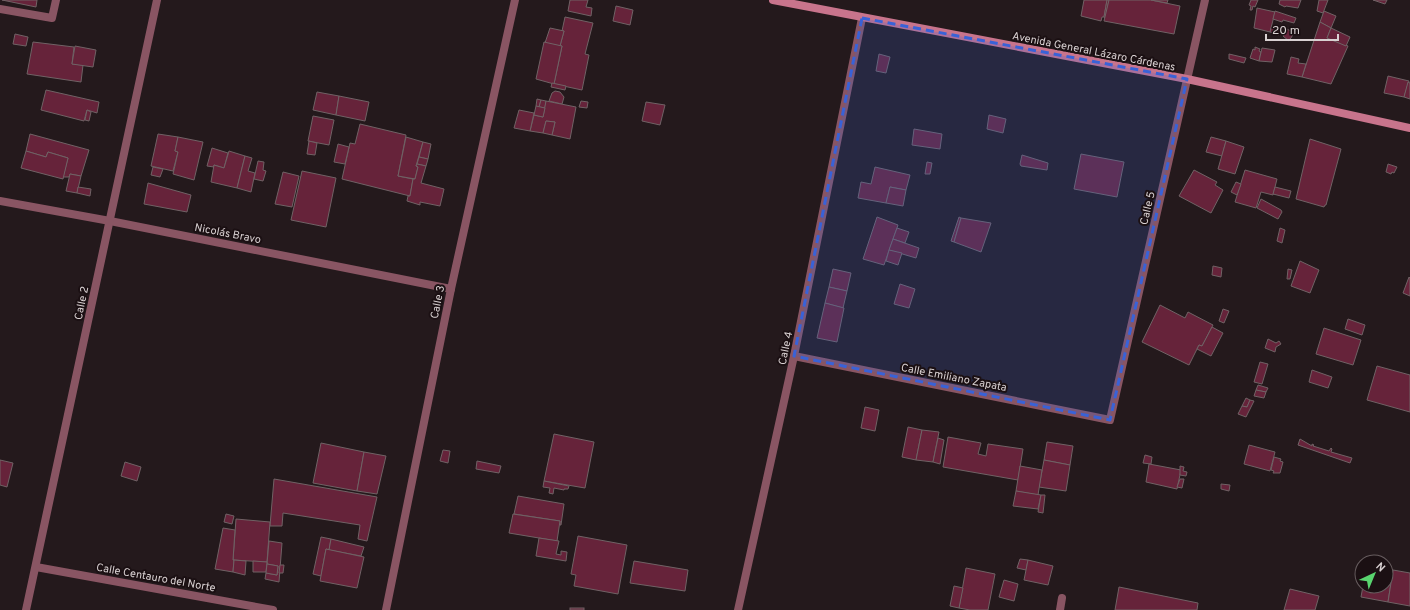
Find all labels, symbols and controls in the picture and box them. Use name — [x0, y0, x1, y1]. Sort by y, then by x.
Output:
scale bar — [1266, 16, 1338, 42]
text: 20 m — [1272, 23, 1300, 39]
street label: Avenida General Lázaro Cárdenas — [1011, 29, 1177, 75]
street label: Calle 5 — [1137, 190, 1159, 226]
street label: Nicolás Bravo — [193, 221, 262, 247]
street label: Calle 3 — [428, 284, 448, 320]
street label: Calle 2 — [72, 285, 92, 321]
street label: Calle 4 — [776, 330, 796, 366]
street label: Calle Emiliano Zapata — [900, 361, 1008, 395]
north arrow — [1354, 554, 1394, 594]
text: N — [1373, 560, 1388, 575]
street label: Calle Centauro del Norte — [95, 561, 217, 595]

